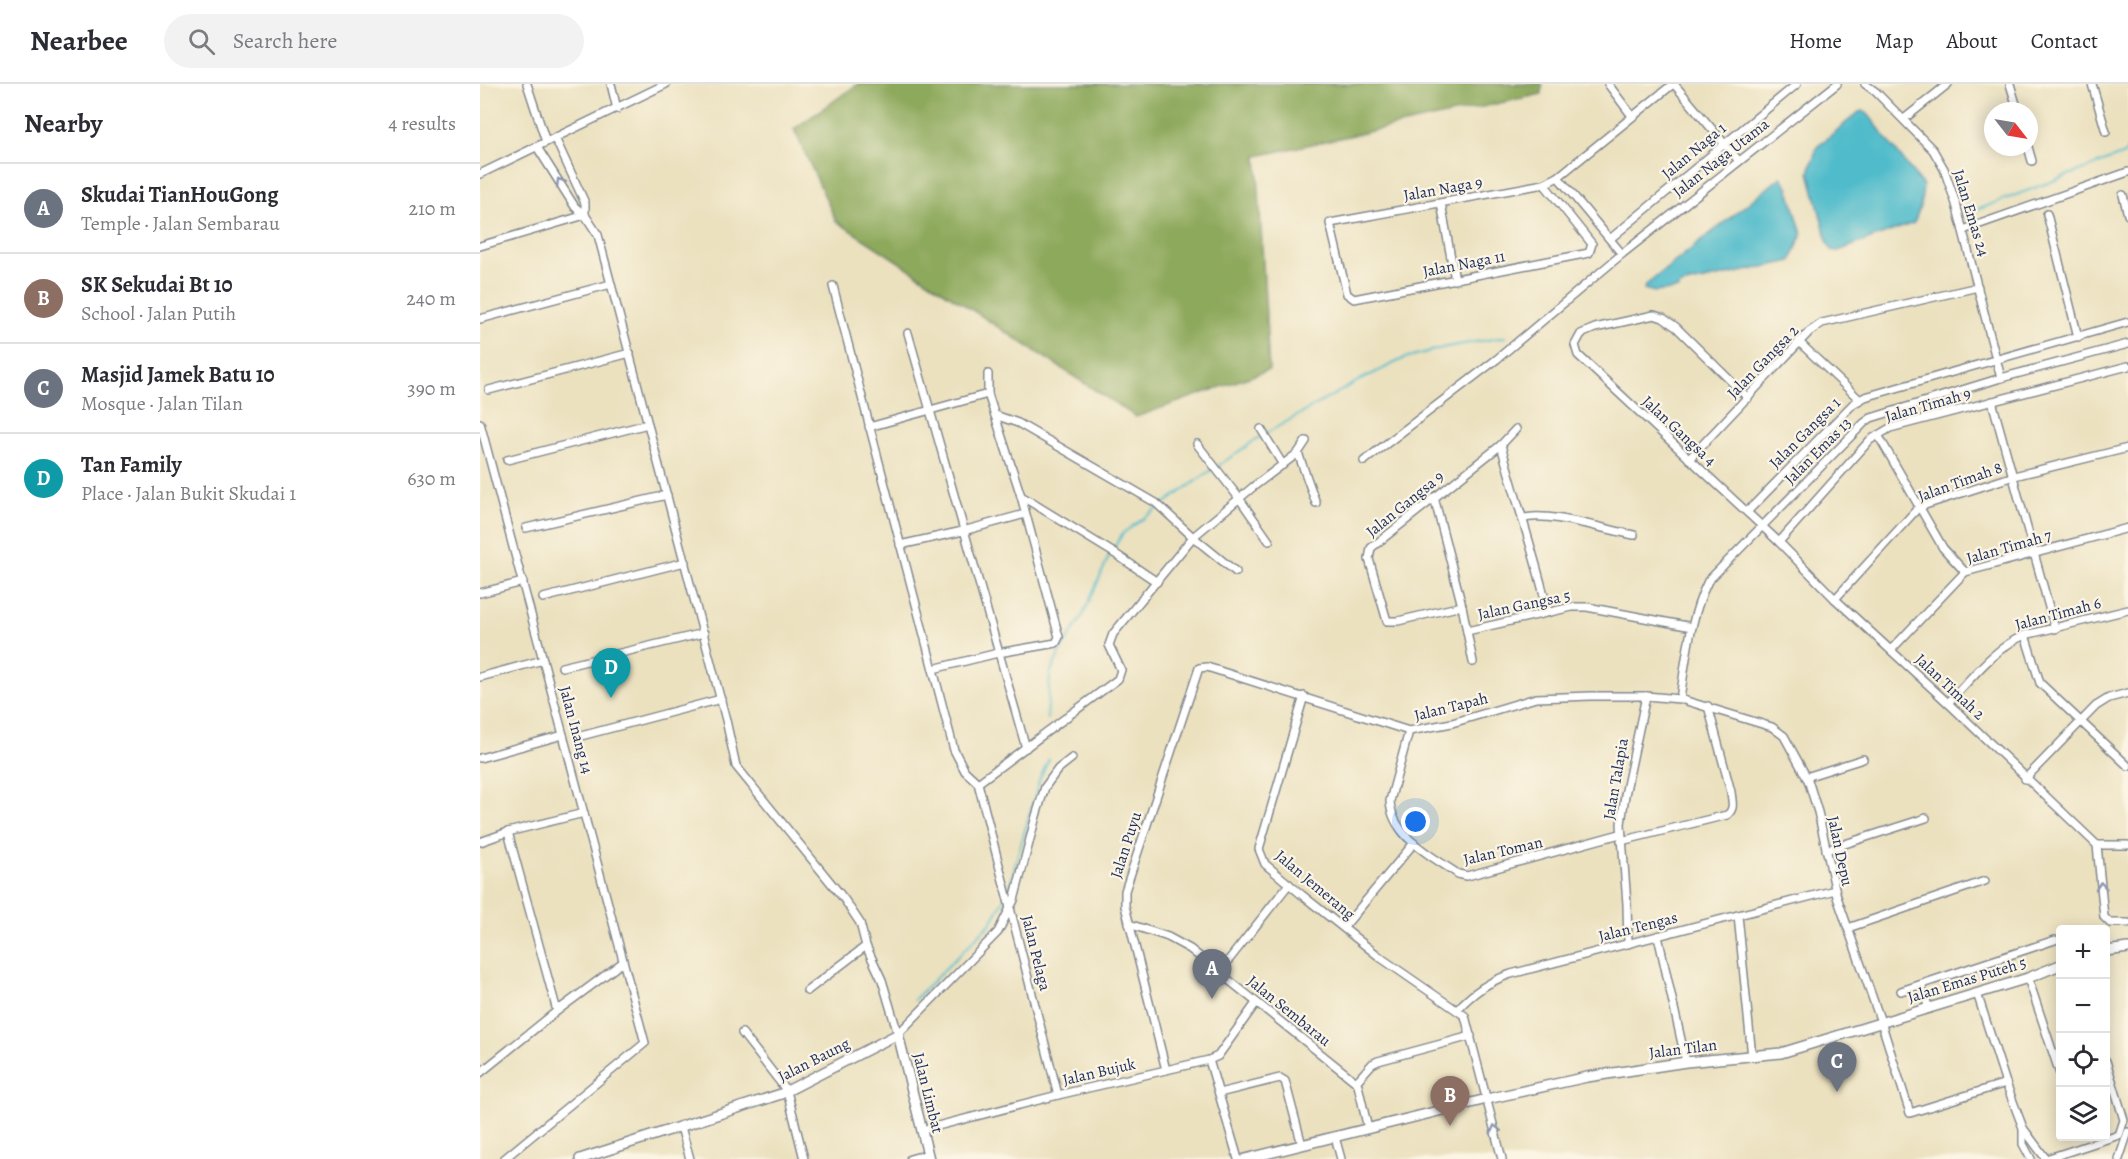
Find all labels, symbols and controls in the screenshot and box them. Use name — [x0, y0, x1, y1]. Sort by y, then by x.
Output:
search box — [164, 14, 584, 68]
text: Nearbee — [30, 22, 128, 60]
icon: search — [185, 25, 218, 58]
text: Search here — [233, 26, 337, 56]
text: Home — [1789, 27, 1842, 55]
text: Map — [1875, 27, 1913, 55]
text: About — [1946, 27, 1998, 55]
text: Contact — [2031, 27, 2098, 55]
north arrow — [1984, 102, 2038, 156]
text: Nearby — [24, 106, 103, 141]
text: 4 results — [388, 110, 456, 137]
street label: Jalan Naga Utama — [1668, 113, 1774, 203]
street label: Jalan Naga 1 — [1657, 117, 1731, 185]
street label: Jalan Emas 24 — [1947, 167, 1995, 259]
street label: Jalan Naga 9 — [1402, 171, 1484, 207]
one-way arrow — [555, 178, 567, 188]
text: Skudai TianHouGong — [81, 180, 278, 210]
text: A — [37, 195, 50, 222]
text: 210 m — [408, 195, 456, 222]
text: Temple · Jalan Sembarau — [81, 210, 280, 237]
street label: Jalan Naga 11 — [1421, 245, 1508, 283]
text: SK Sekudai Bt 10 — [81, 270, 233, 300]
text: B — [37, 285, 50, 312]
text: 240 m — [406, 285, 456, 312]
text: School · Jalan Putih — [81, 300, 236, 327]
street label: Jalan Gangsa 2 — [1722, 320, 1804, 404]
text: Masjid Jamek Batu 10 — [81, 360, 275, 390]
text: C — [37, 375, 50, 402]
text: 390 m — [407, 375, 456, 402]
street label: Jalan Timah 9 — [1883, 382, 1973, 428]
text: Mosque · Jalan Tilan — [81, 390, 243, 417]
street label: Jalan Gangsa 4 — [1637, 391, 1721, 471]
street label: Jalan Gangsa 1 — [1764, 392, 1846, 474]
street label: Jalan Emas 13 — [1779, 412, 1857, 490]
text: Tan Family — [81, 450, 182, 480]
street label: Jalan Timah 8 — [1915, 457, 2005, 507]
text: D — [37, 465, 50, 492]
text: 630 m — [407, 465, 456, 492]
street label: Jalan Gangsa 9 — [1361, 466, 1449, 542]
text: Place · Jalan Bukit Skudai 1 — [81, 480, 296, 507]
street label: Jalan Timah 7 — [1964, 524, 2054, 570]
street label: Jalan Gangsa 5 — [1476, 584, 1572, 626]
street label: Jalan Timah 6 — [2013, 592, 2103, 636]
pin: D — [592, 648, 630, 698]
street label: Jalan Timah 2 — [1910, 649, 1990, 725]
street label: Jalan Inang 14 — [554, 684, 598, 776]
street label: Jalan Tapah — [1412, 687, 1491, 727]
street label: Jalan Talapia — [1598, 736, 1634, 822]
your location — [1401, 807, 1430, 836]
street label: Jalan Puyu — [1105, 809, 1147, 881]
street label: Jalan Depu — [1822, 814, 1858, 888]
street label: Jalan Toman — [1461, 831, 1545, 871]
street label: Jalan Jemerang — [1270, 845, 1360, 925]
one-way arrow — [2095, 881, 2108, 890]
street label: Jalan Tengas — [1596, 907, 1680, 947]
street label: Jalan Pelaga — [1016, 913, 1056, 994]
map controls — [2056, 925, 2110, 1141]
button: + — [2056, 925, 2110, 979]
pin: A — [1192, 950, 1232, 999]
street label: Jalan Emas Puteh 5 — [1905, 951, 2029, 1009]
street label: Jalan Sembarau — [1243, 970, 1336, 1052]
button: − — [2056, 979, 2110, 1033]
street label: Jalan Baung — [774, 1033, 854, 1087]
button: locate — [2056, 1033, 2110, 1087]
street label: Jalan Tilan — [1648, 1034, 1719, 1064]
pin: C — [1818, 1042, 1856, 1092]
street label: Jalan Limbat — [907, 1050, 949, 1136]
street label: Jalan Bujuk — [1060, 1053, 1138, 1091]
pin: B — [1430, 1076, 1470, 1126]
button: layers — [2056, 1087, 2110, 1141]
one-way arrow — [1489, 1124, 1502, 1134]

